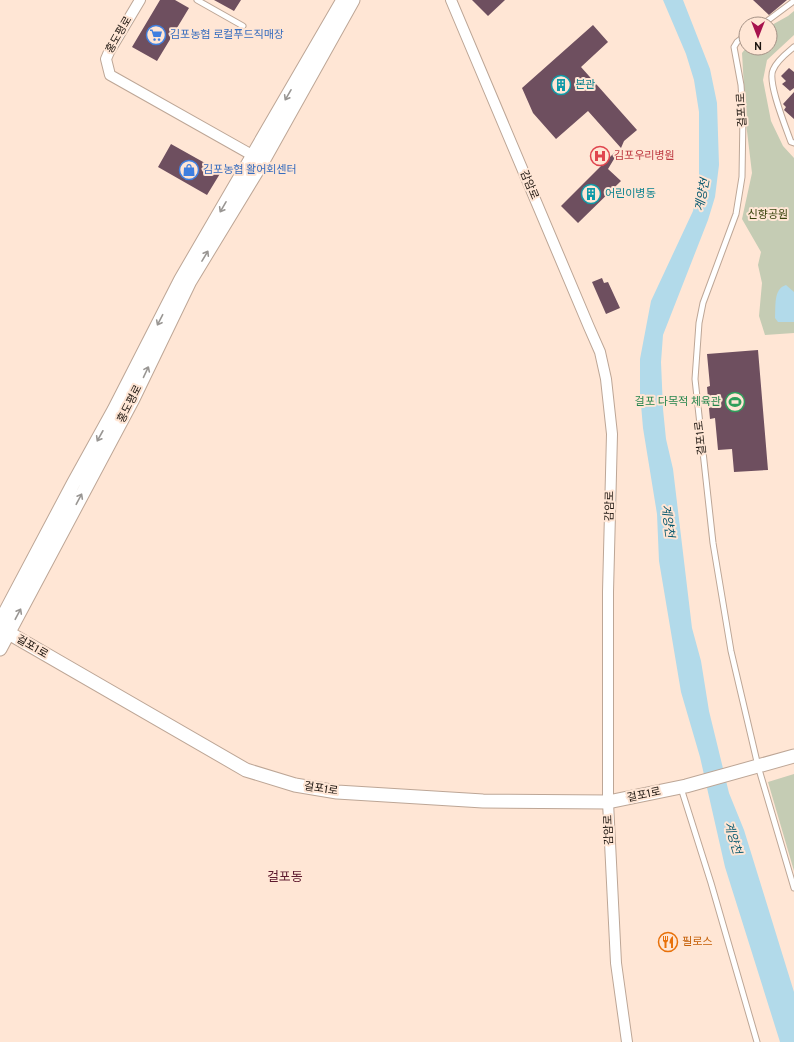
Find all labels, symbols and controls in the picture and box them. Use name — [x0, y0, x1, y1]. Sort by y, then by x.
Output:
street label: 홍도평로 — [103, 14, 135, 56]
north arrow — [738, 16, 778, 56]
supermarket icon: 김포농협 로컬푸드직매장 — [145, 24, 167, 46]
place label: 김포농협 로컬푸드직매장 — [170, 28, 284, 42]
text: N — [754, 38, 762, 52]
building icon: 본관 — [550, 74, 572, 96]
place label: 본관 — [575, 78, 595, 92]
one-way arrow — [284, 88, 292, 100]
street label: 걸포1로 — [734, 92, 750, 128]
hospital icon: 김포우리병원 — [589, 145, 611, 167]
place label: 김포우리병원 — [614, 149, 675, 163]
shop icon: 김포농협 활어회센터 — [178, 159, 200, 181]
place label: 김포농협 활어회센터 — [203, 163, 297, 177]
street label: 감암로 — [517, 168, 541, 202]
water label: 계양천 — [692, 175, 714, 213]
building icon: 어린이병동 — [580, 183, 602, 205]
place label: 어린이병동 — [605, 187, 656, 201]
one-way arrow — [219, 201, 227, 212]
park label: 신향공원 — [748, 208, 788, 222]
one-way arrow — [202, 250, 210, 262]
one-way arrow — [155, 314, 163, 326]
one-way arrow — [143, 366, 150, 378]
street label: 홍도평로 — [115, 383, 145, 425]
sports icon: 걸포 다목적 체육관 — [724, 391, 746, 413]
place label: 걸포 다목적 체육관 — [635, 395, 721, 409]
street label: 걸포1로 — [692, 420, 710, 456]
one-way arrow — [95, 430, 103, 442]
street label: 감암로 — [603, 491, 617, 521]
one-way arrow — [76, 493, 83, 505]
water label: 계양천 — [657, 503, 677, 540]
one-way arrow — [15, 608, 23, 620]
street label: 걸포1로 — [14, 632, 50, 662]
street label: 걸포1로 — [303, 779, 339, 799]
street label: 걸포1로 — [626, 785, 662, 805]
street label: 감암로 — [601, 815, 617, 845]
water label: 계양천 — [720, 820, 745, 858]
district label: 걸포동 — [267, 870, 303, 886]
restaurant icon: 필로스 — [657, 931, 679, 953]
place label: 필로스 — [682, 935, 712, 949]

